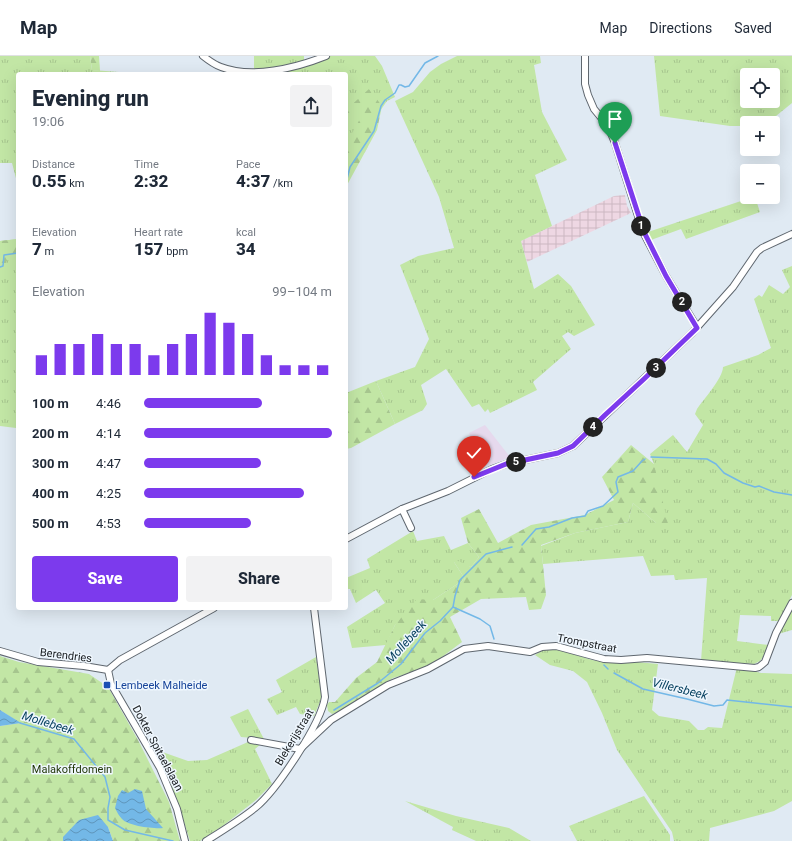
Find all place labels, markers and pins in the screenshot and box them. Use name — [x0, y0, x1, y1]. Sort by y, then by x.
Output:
pin — [598, 102, 632, 143]
pin: 1 — [631, 216, 651, 236]
pin: 2 — [672, 292, 692, 312]
pin: 3 — [646, 358, 666, 378]
pin: 4 — [583, 417, 603, 437]
pin — [457, 436, 491, 477]
pin: 5 — [506, 452, 526, 472]
place label: Lembeek Malheide — [115, 679, 208, 692]
marker: Lembeek Malheide — [102, 680, 112, 690]

